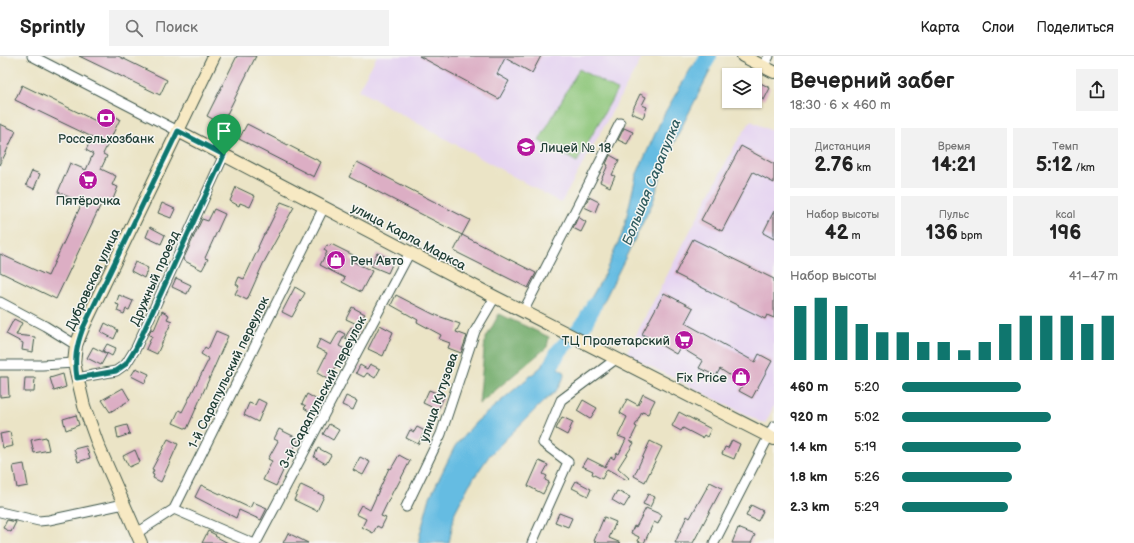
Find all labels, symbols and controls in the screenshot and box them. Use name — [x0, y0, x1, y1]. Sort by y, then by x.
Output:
search box — [109, 10, 389, 46]
text: Sprintly — [20, 16, 85, 39]
icon: search — [123, 17, 145, 39]
text: Поиск — [155, 18, 198, 37]
text: Карта — [920, 19, 960, 36]
text: Слои — [982, 19, 1014, 36]
text: Поделиться — [1036, 19, 1114, 36]
map controls — [722, 68, 762, 108]
button: layers — [722, 68, 762, 108]
text: Вечерний забег — [790, 68, 954, 95]
button: share — [1076, 69, 1118, 111]
text: 18:30 · 6 × 460 m — [790, 97, 891, 113]
bank icon: Россельхозбанк — [95, 107, 117, 129]
pin — [207, 114, 241, 155]
water label: Большая Сарапулка — [618, 117, 685, 248]
icon: arrive — [213, 120, 235, 142]
place label: Россельхозбанк — [58, 131, 154, 147]
school or university icon: Лицей № 18 — [515, 136, 537, 158]
place label: Лицей № 18 — [539, 140, 612, 156]
text: Дистанция — [815, 140, 871, 153]
text: Время — [938, 140, 970, 153]
text: Темп — [1052, 140, 1078, 153]
text: 2.76 — [814, 153, 854, 177]
text: 14:21 — [932, 153, 976, 177]
text: 5:12 — [1036, 153, 1072, 177]
text: km — [854, 161, 871, 174]
text: /km — [1072, 161, 1095, 174]
supermarket icon: Пятёрочка — [77, 169, 99, 191]
place label: Пятёрочка — [55, 193, 121, 209]
street label: улица Карла Маркса — [348, 200, 469, 274]
text: Набор высоты — [806, 208, 879, 221]
text: Пульс — [939, 208, 969, 221]
text: kcal — [1055, 208, 1075, 221]
text: 42 — [825, 221, 849, 245]
text: 136 — [926, 221, 958, 245]
text: 196 — [1049, 221, 1081, 245]
street label: Дубровская улица — [62, 226, 124, 333]
street label: Дружный проезд — [127, 228, 183, 328]
text: m — [849, 229, 861, 242]
text: bpm — [958, 229, 982, 242]
shop icon: Рен Авто — [325, 249, 347, 271]
place label: Рен Авто — [350, 253, 404, 269]
text: Набор высоты — [790, 268, 877, 284]
text: 41–47 m — [1069, 268, 1118, 284]
street label: 1-й Сарапульский переулок — [185, 294, 273, 451]
street label: 3-й Сарапульский переулок — [276, 313, 370, 471]
supermarket icon: ТЦ Пролетарский — [673, 329, 695, 351]
place label: ТЦ Пролетарский — [562, 333, 670, 349]
street label: улица Кутузова — [416, 350, 462, 444]
shop icon: Fix Price — [730, 366, 752, 388]
place label: Fix Price — [676, 370, 727, 386]
text: 460 m — [790, 379, 828, 395]
text: 5:20 — [854, 379, 879, 395]
text: 920 m — [790, 409, 828, 425]
text: 5:02 — [854, 409, 879, 425]
text: 1.4 km — [790, 439, 827, 455]
text: 5:19 — [854, 439, 877, 455]
text: 1.8 km — [790, 469, 828, 485]
text: 5:26 — [854, 469, 880, 485]
text: 2.3 km — [790, 499, 830, 515]
text: 5:29 — [854, 499, 879, 515]

